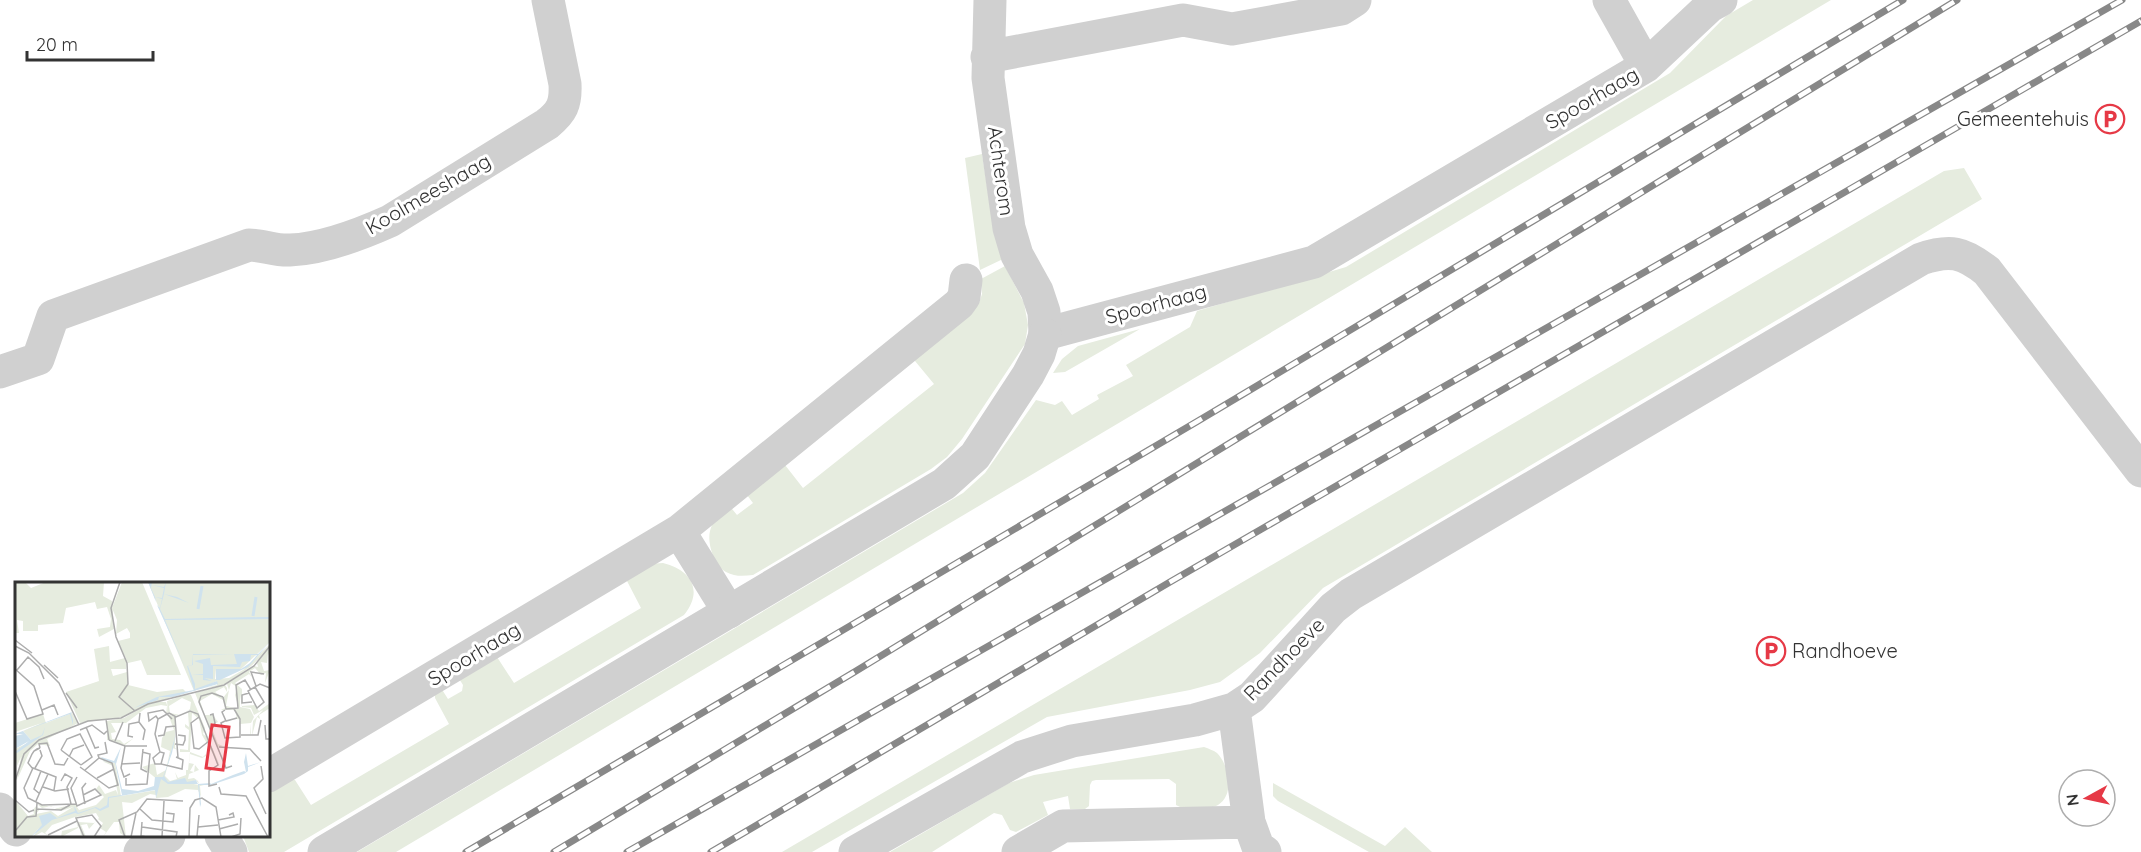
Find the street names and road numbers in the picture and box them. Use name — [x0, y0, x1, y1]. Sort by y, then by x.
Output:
street label: Spoorhaag — [1541, 61, 1643, 134]
street label: Achterom — [983, 125, 1020, 217]
street label: Koolmeeshaag — [361, 148, 495, 239]
street label: Spoorhaag — [1103, 278, 1209, 329]
street label: Randhoeve — [1238, 612, 1329, 705]
street label: Spoorhaag — [423, 616, 525, 691]

